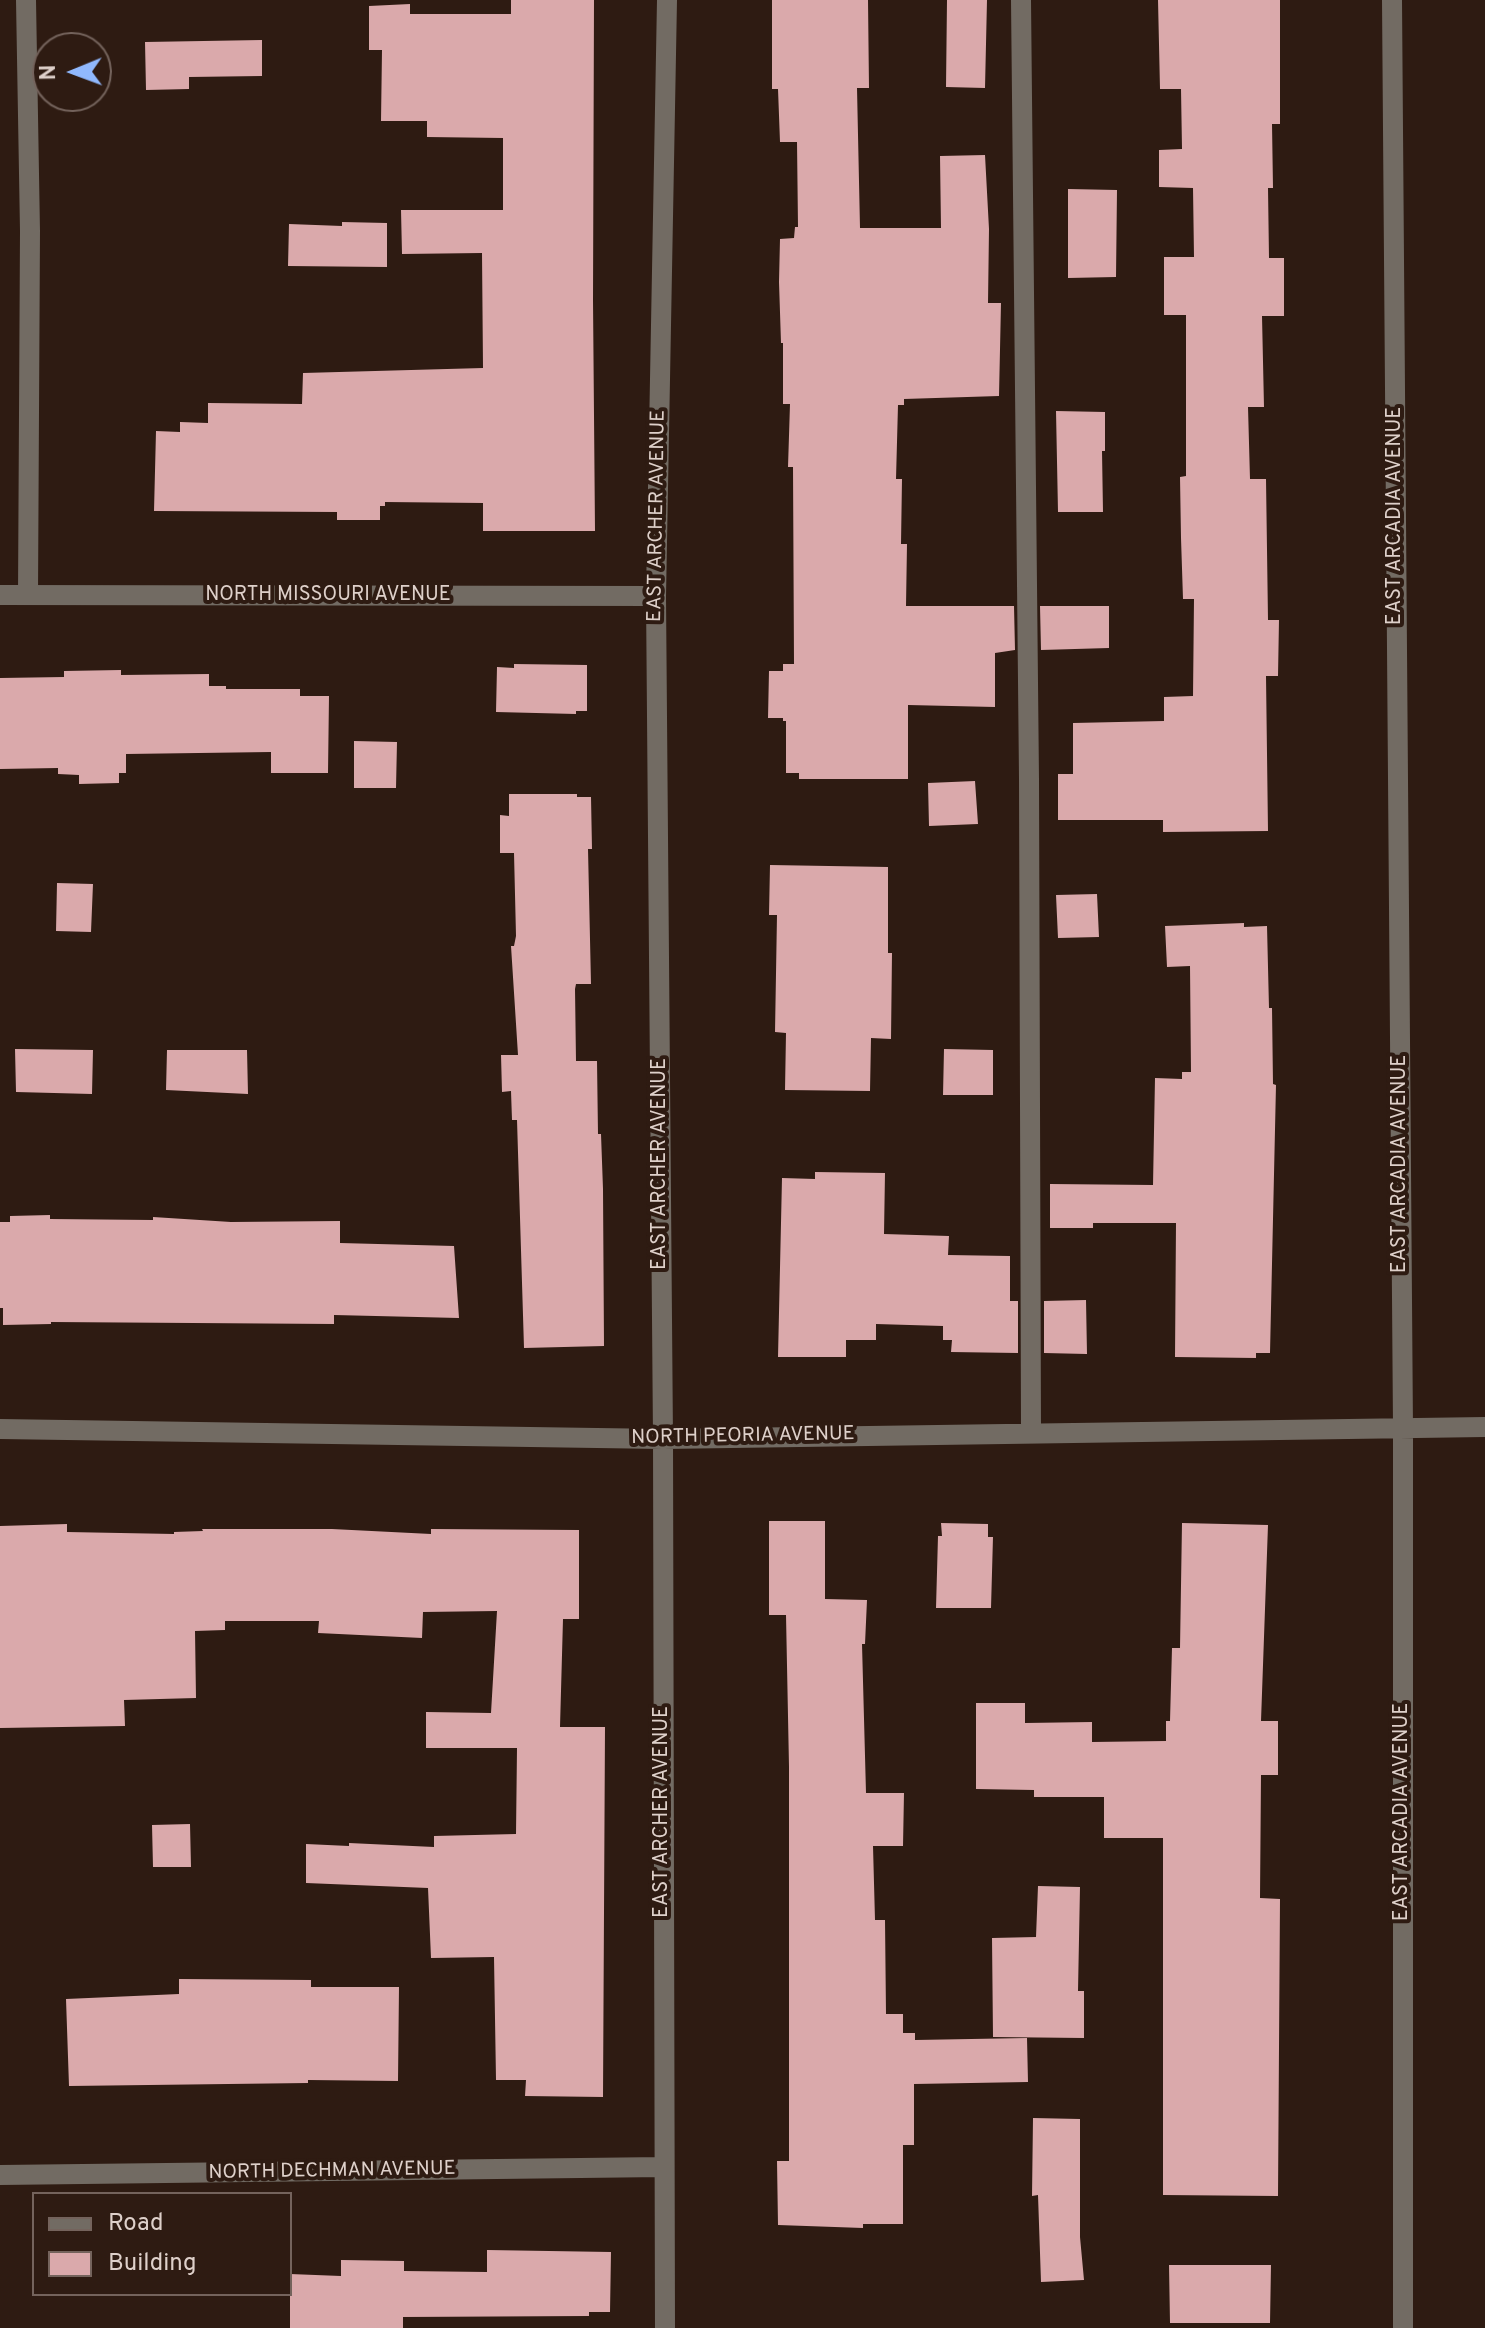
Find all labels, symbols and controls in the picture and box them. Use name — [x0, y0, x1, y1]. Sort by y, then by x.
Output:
north arrow — [32, 32, 112, 112]
text: N — [36, 64, 63, 81]
street label: EAST ARCADIA AVENUE — [1384, 407, 1408, 625]
street label: EAST ARCHER AVENUE — [644, 410, 672, 622]
street label: NORTH MISSOURI AVENUE — [205, 584, 451, 608]
street label: EAST ARCADIA AVENUE — [1389, 1055, 1413, 1273]
street label: EAST ARCHER AVENUE — [649, 1058, 673, 1270]
street label: NORTH PEORIA AVENUE — [631, 1423, 855, 1451]
street label: EAST ARCADIA AVENUE — [1391, 1703, 1415, 1921]
street label: EAST ARCHER AVENUE — [651, 1706, 675, 1918]
street label: NORTH DECHMAN AVENUE — [208, 2158, 456, 2186]
legend — [32, 2192, 292, 2296]
text: Road — [108, 2209, 164, 2239]
text: Building — [108, 2249, 197, 2279]

